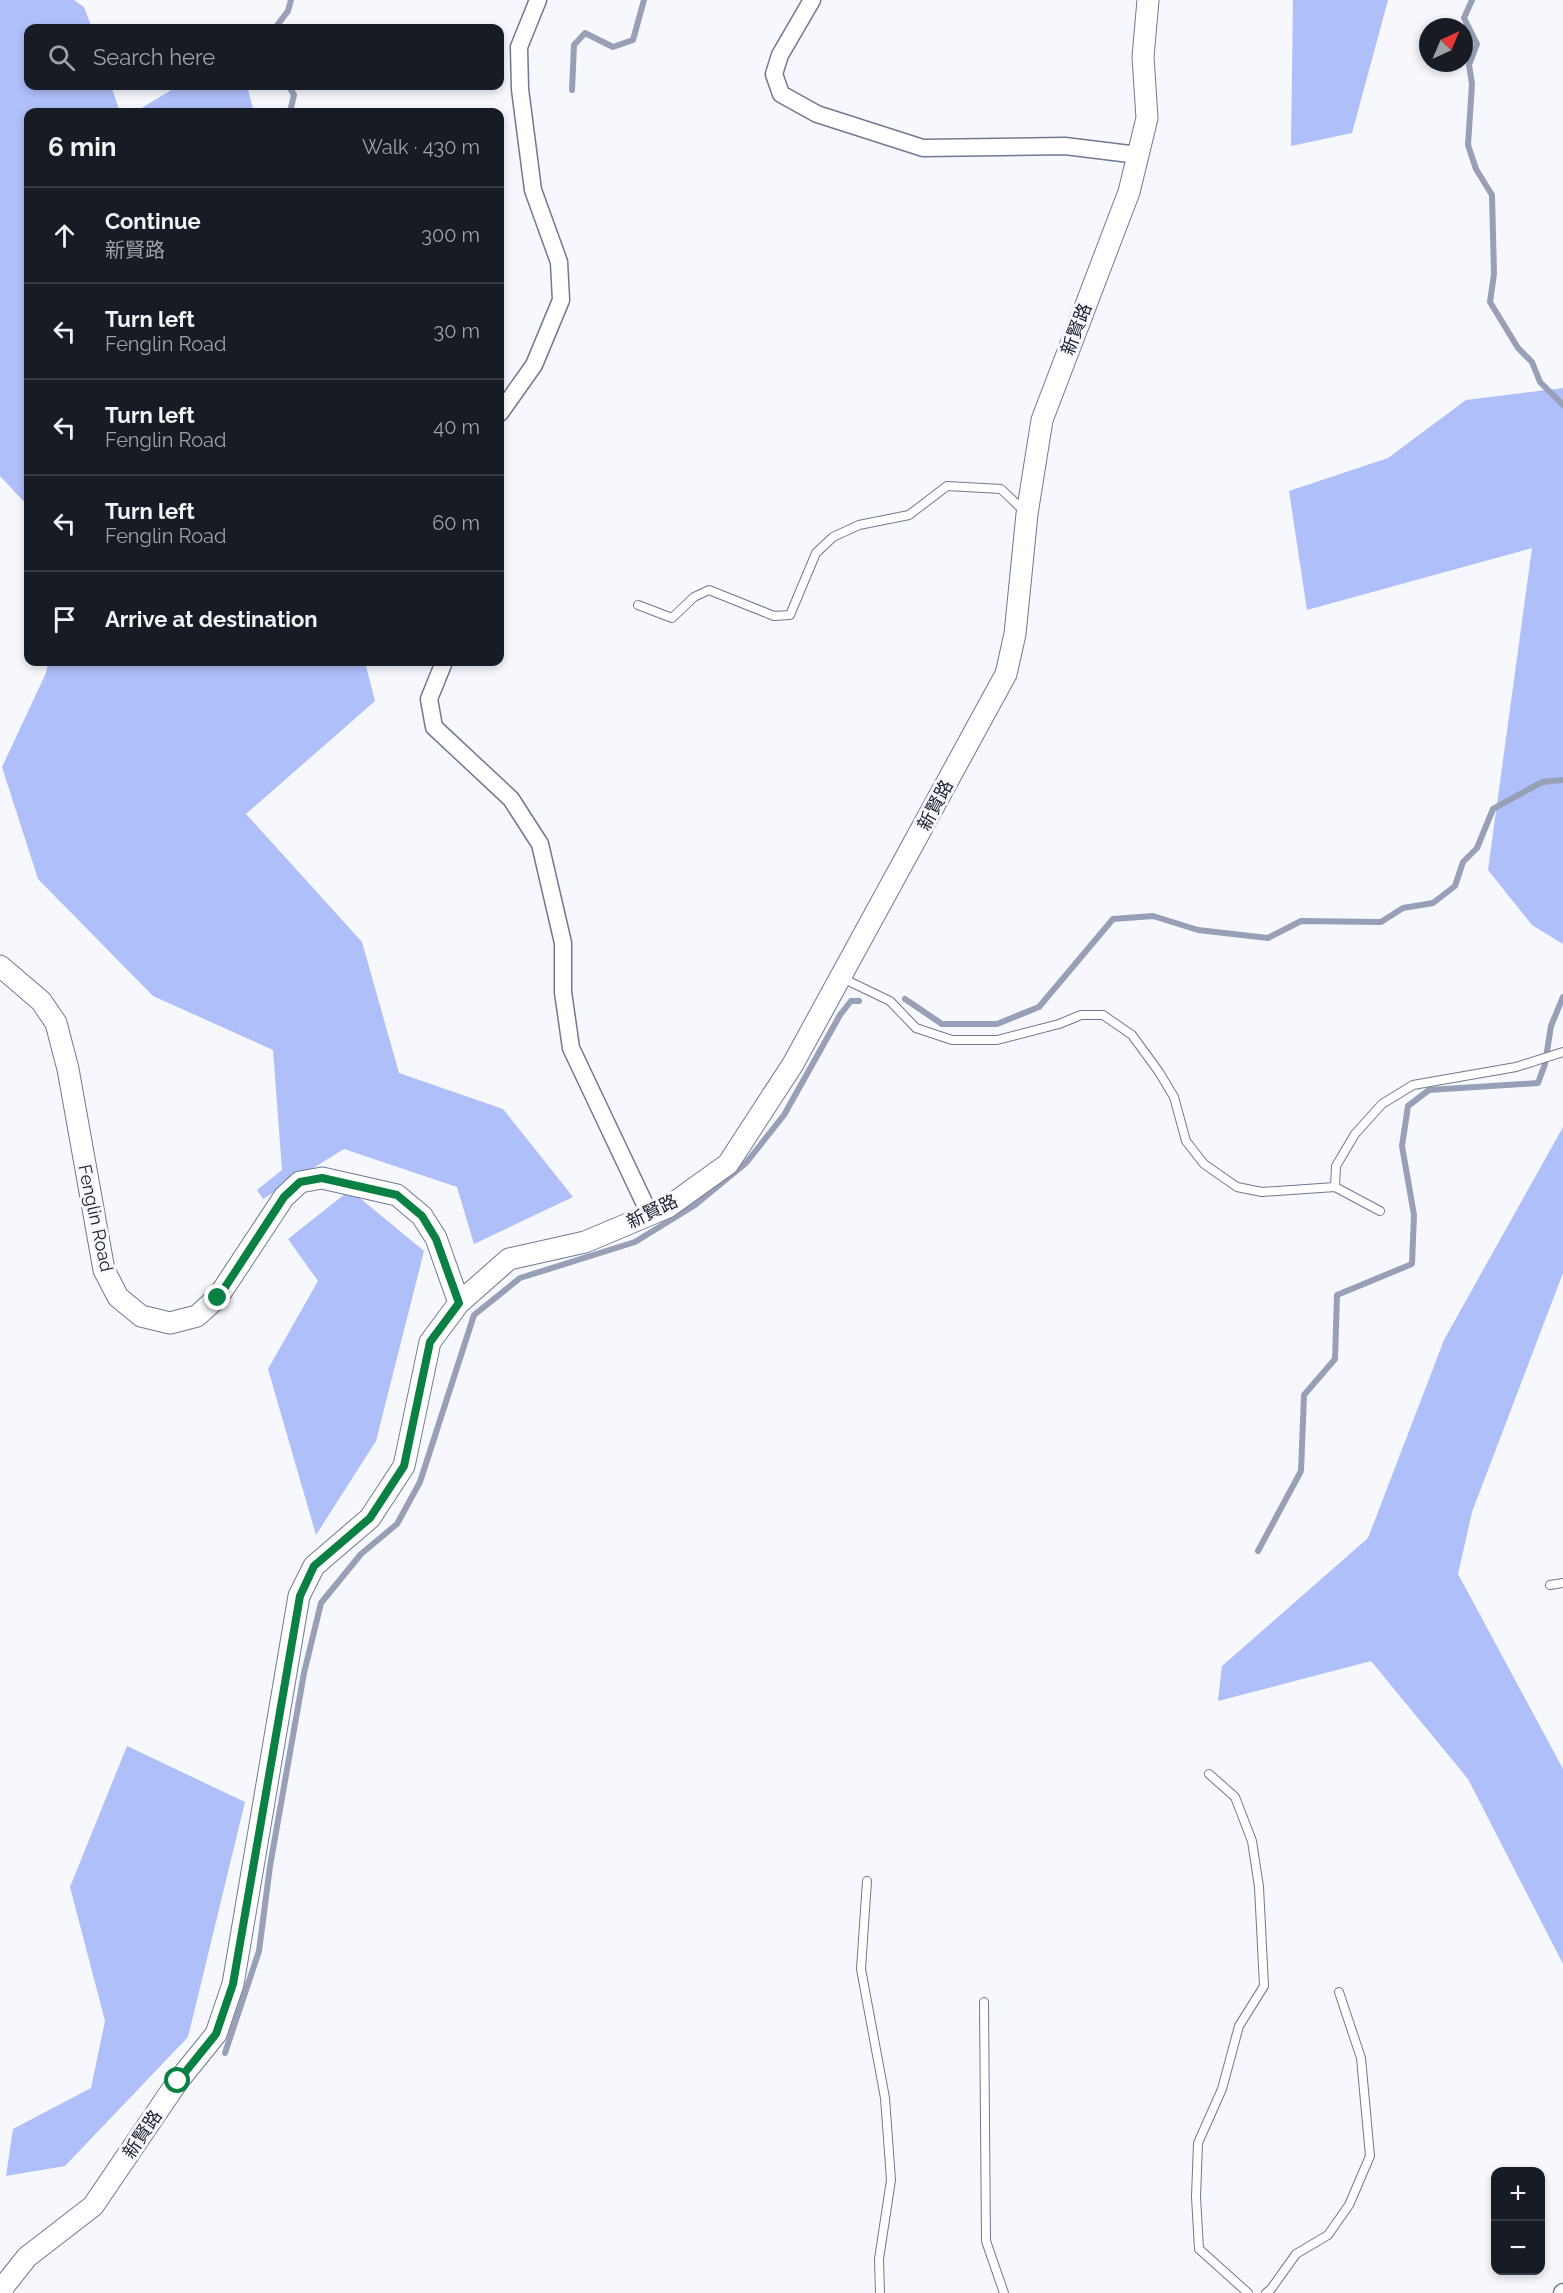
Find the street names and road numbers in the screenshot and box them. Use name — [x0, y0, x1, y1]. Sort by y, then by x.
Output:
street label: 新賢路 — [1057, 300, 1095, 358]
street label: 新賢路 — [913, 776, 957, 834]
street label: Fenglin Road — [74, 1162, 118, 1274]
street label: 新賢路 — [623, 1190, 681, 1232]
street label: 新賢路 — [118, 2106, 166, 2162]

